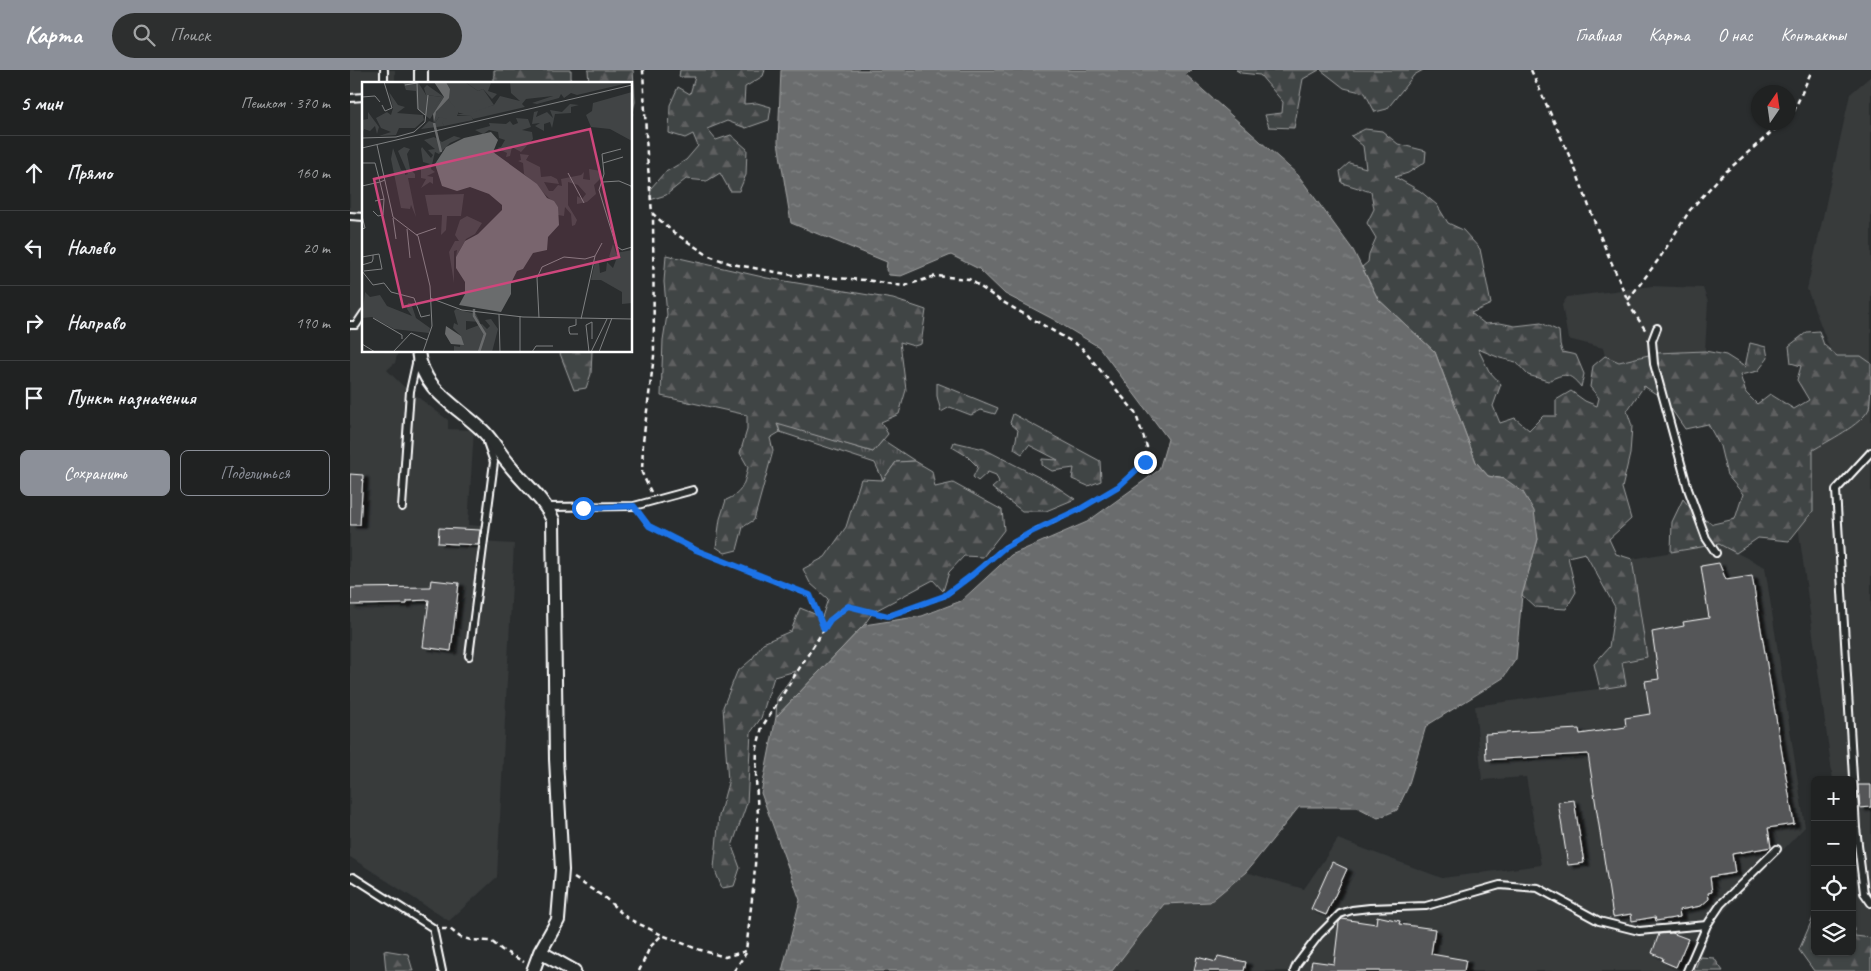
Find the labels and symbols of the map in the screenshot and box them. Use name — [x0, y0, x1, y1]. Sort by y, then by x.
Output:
inset map — [362, 82, 632, 352]
north arrow — [1751, 85, 1796, 130]
route end — [1134, 451, 1157, 474]
route start — [572, 497, 595, 520]

